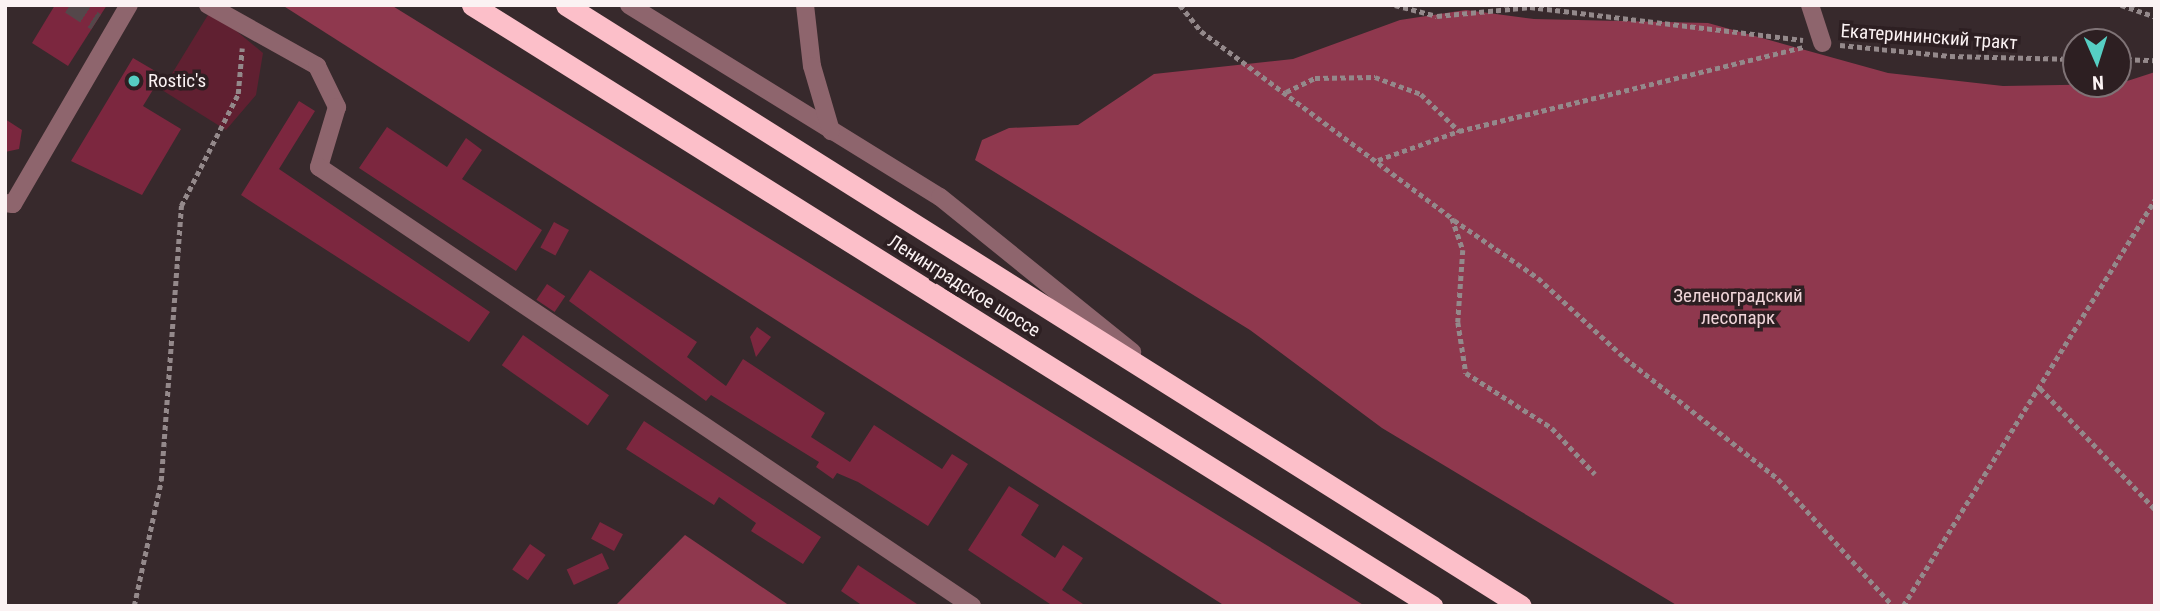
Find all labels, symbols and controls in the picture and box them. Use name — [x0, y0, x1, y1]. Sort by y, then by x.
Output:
street label: Екатерининский тракт — [1840, 19, 2018, 55]
north arrow — [2062, 28, 2132, 98]
place label: Rostic's — [148, 70, 206, 92]
text: N — [2092, 71, 2104, 94]
marker: Rostic's — [126, 73, 142, 89]
street label: Ленинградское шоссе — [884, 230, 1044, 342]
park label: Зеленоградский лесопарк — [1673, 285, 1803, 329]

